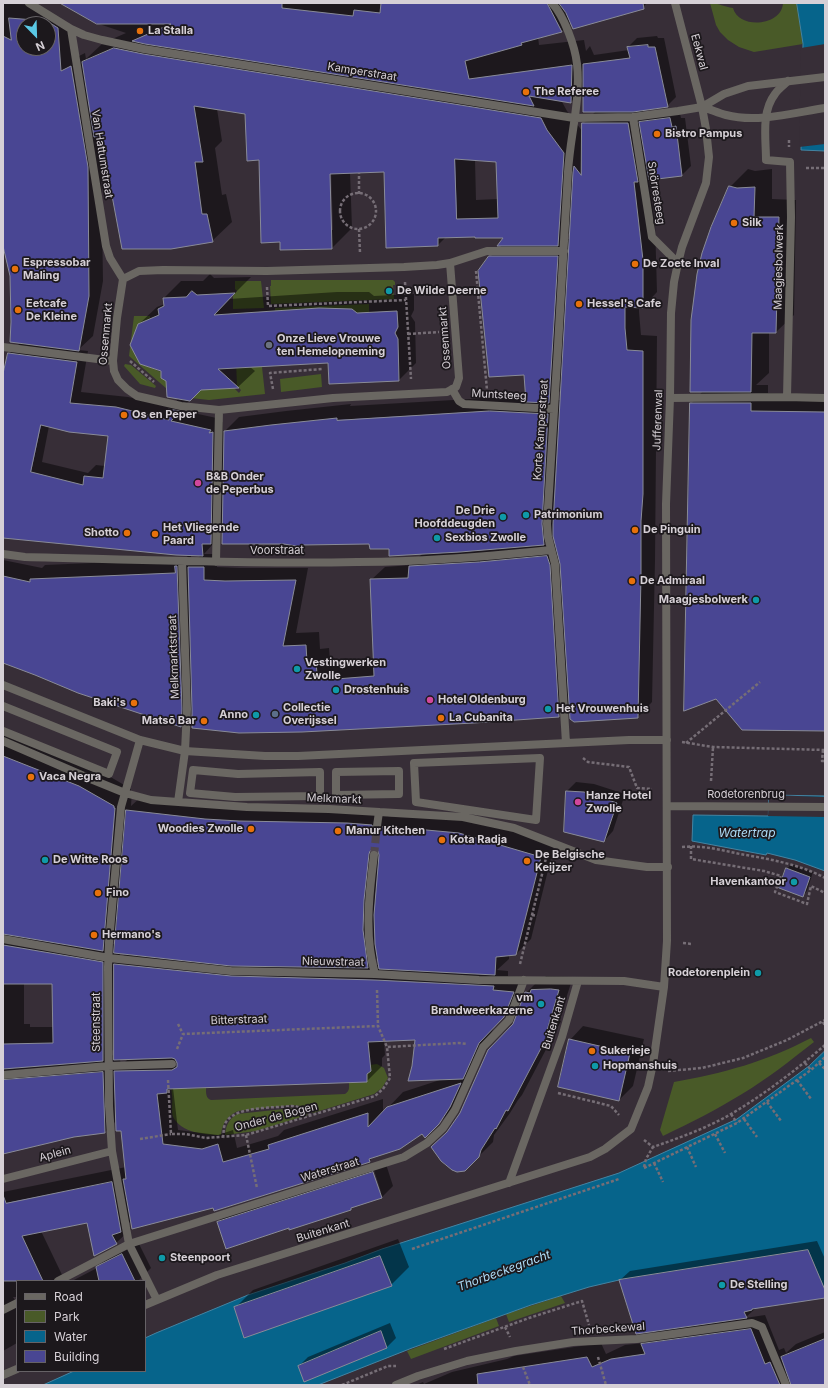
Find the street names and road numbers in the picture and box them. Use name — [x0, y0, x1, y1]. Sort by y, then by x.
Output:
street label: Eekwal — [688, 32, 710, 72]
street label: Kamperstraat — [326, 60, 398, 84]
street label: Van Hattumstraat — [88, 109, 116, 199]
street label: Snörresteeg — [644, 161, 668, 225]
street label: Maagjesbolwerk — [772, 224, 786, 310]
street label: Ossenmarkt — [97, 302, 115, 366]
street label: Ossenmarkt — [436, 306, 454, 370]
street label: Korte Kamperstraat — [531, 379, 551, 481]
street label: Muntsteeg — [471, 387, 527, 403]
street label: Jufferenwal — [650, 389, 666, 451]
street label: Voorstraat — [250, 544, 304, 558]
street label: Melkmarktstraat — [166, 615, 182, 699]
street label: Rodetorenbrug — [707, 788, 785, 802]
street label: Melkmarkt — [306, 791, 362, 807]
street label: Nieuwstraat — [302, 955, 364, 969]
street label: Steenstraat — [90, 992, 104, 1052]
street label: Buitenkant — [540, 995, 568, 1051]
street label: Bitterstraat — [210, 1012, 268, 1028]
street label: Onder de Bogen — [233, 1100, 319, 1134]
street label: Aplein — [38, 1143, 72, 1165]
street label: Waterstraat — [299, 1155, 361, 1185]
street label: Buitenkant — [295, 1217, 351, 1245]
street label: Thorbeckewal — [571, 1320, 645, 1338]

